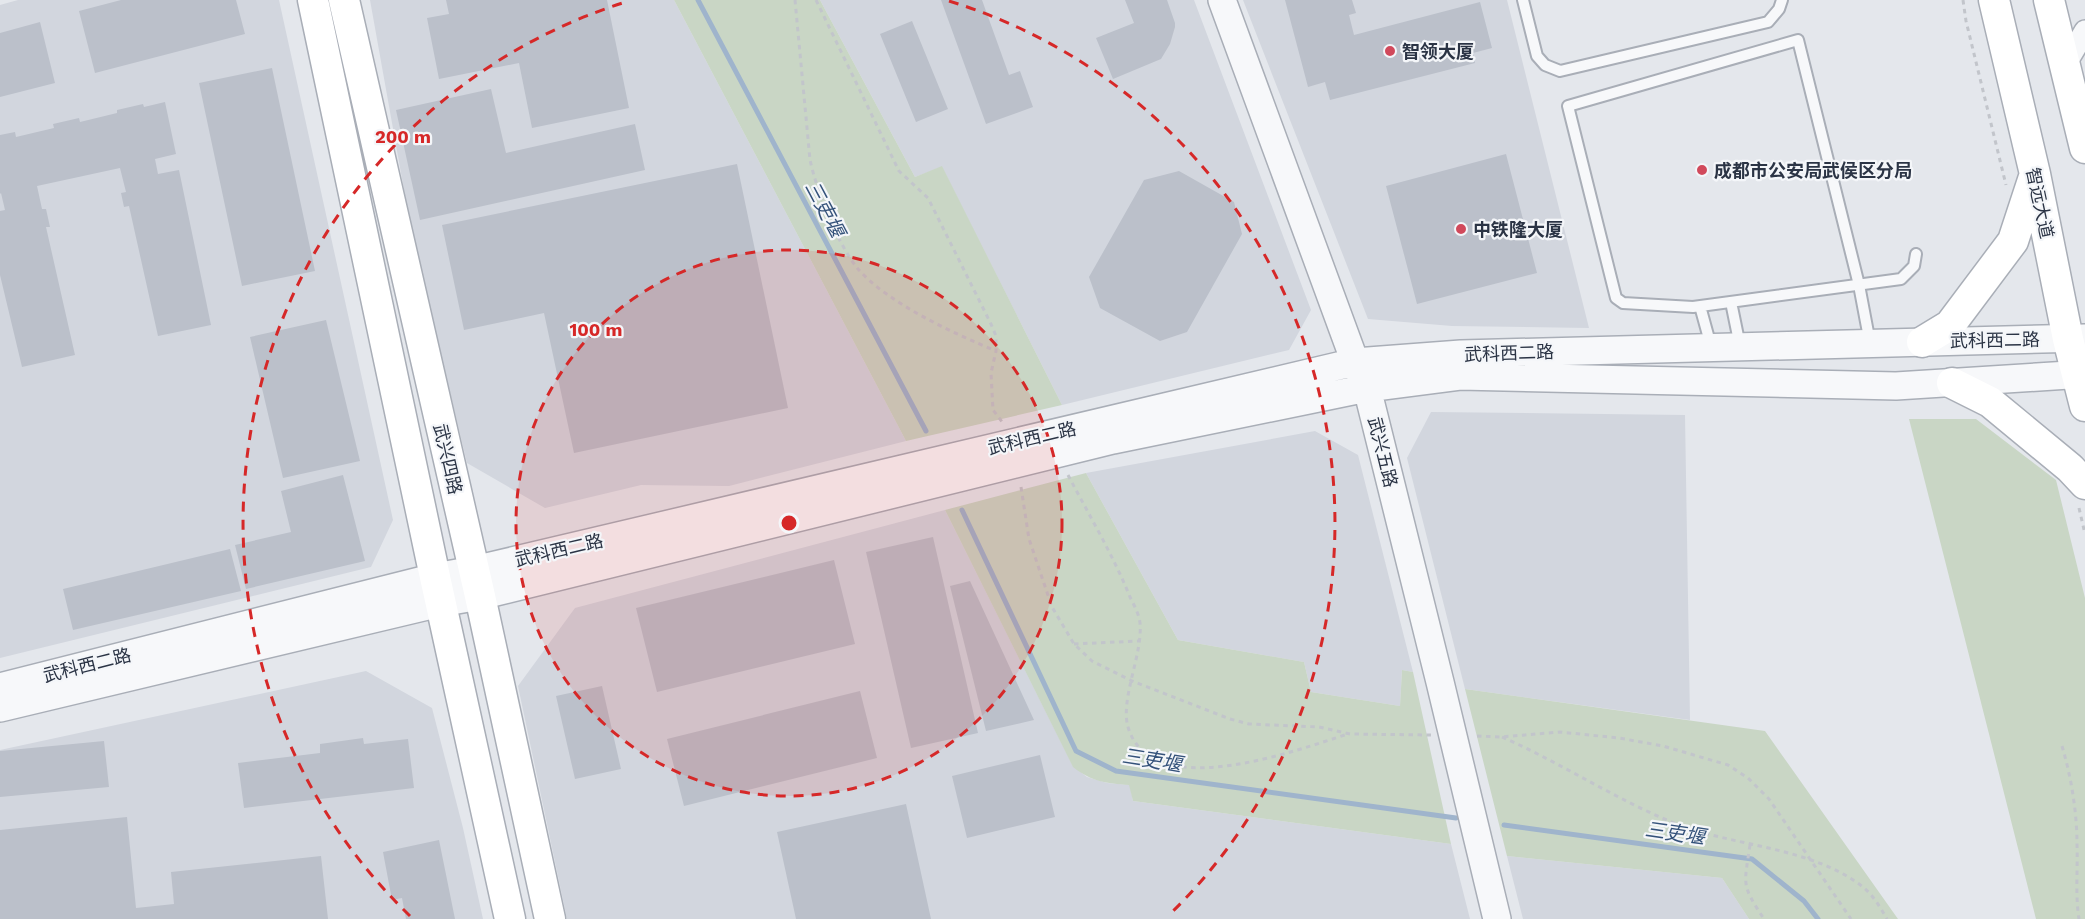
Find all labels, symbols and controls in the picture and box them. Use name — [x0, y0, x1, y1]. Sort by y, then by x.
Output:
place label: 智领大厦 — [1402, 41, 1474, 62]
marker: 智领大厦 — [1383, 44, 1397, 58]
text: 200 m — [375, 126, 431, 147]
place label: 成都市公安局武侯区分局 — [1714, 160, 1912, 181]
marker: 成都市公安局武侯区分局 — [1695, 163, 1709, 177]
street label: 智远大道 — [2022, 166, 2058, 240]
water label: 三吏堰 — [800, 177, 851, 244]
place label: 中铁隆大厦 — [1473, 219, 1563, 240]
marker: 中铁隆大厦 — [1454, 222, 1468, 236]
text: 100 m — [569, 319, 623, 340]
street label: 武科西二路 — [1950, 329, 2040, 351]
street label: 武科西二路 — [1464, 341, 1554, 365]
street label: 武兴五路 — [1364, 415, 1402, 489]
street label: 武科西二路 — [986, 418, 1078, 458]
street label: 武兴四路 — [430, 422, 466, 496]
centre of rings — [779, 513, 799, 533]
street label: 武科西二路 — [513, 530, 605, 570]
street label: 武科西二路 — [41, 644, 133, 686]
water label: 三吏堰 — [1120, 743, 1186, 777]
water label: 三吏堰 — [1644, 817, 1709, 849]

